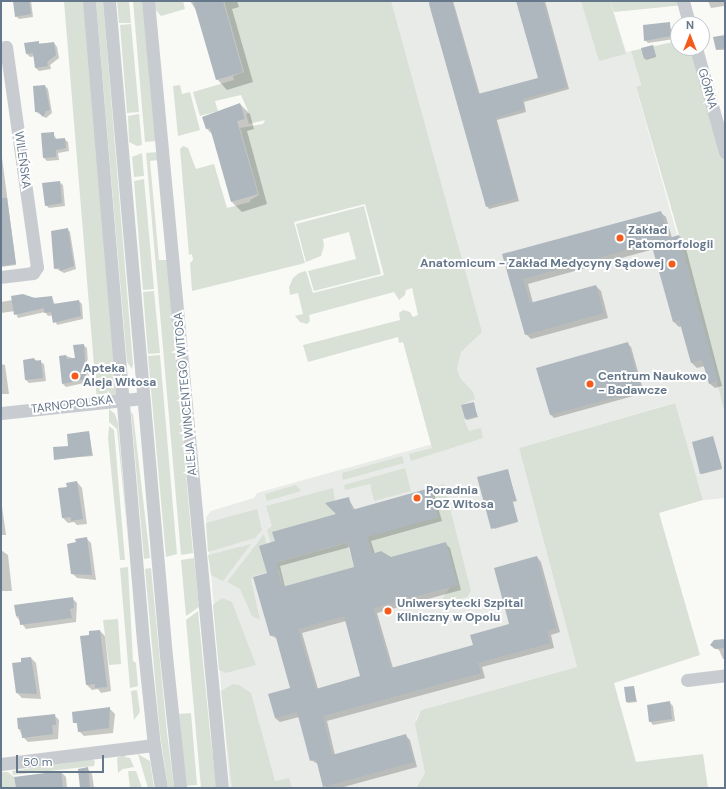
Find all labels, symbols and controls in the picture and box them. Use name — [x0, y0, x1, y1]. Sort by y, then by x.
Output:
north arrow — [670, 16, 710, 56]
text: N — [686, 18, 694, 32]
street label: GÓRNA — [694, 67, 720, 111]
street label: WILEŃSKA — [11, 130, 33, 190]
place label: Zakład Patomorfologii — [628, 224, 713, 252]
marker: Zakład Patomorfologii — [615, 233, 625, 243]
place label: Anatomicum - Zakład Medycyny Sądowej — [420, 257, 664, 271]
marker: Anatomicum - Zakład Medycyny Sądowej — [667, 259, 677, 269]
street label: ALEJA WINCENTEGO WITOSA — [172, 312, 200, 476]
place label: Apteka Aleja Witosa — [83, 362, 156, 390]
place label: Centrum Naukowo - Badawcze — [598, 370, 707, 398]
marker: Apteka Aleja Witosa — [70, 371, 80, 381]
marker: Centrum Naukowo - Badawcze — [585, 379, 595, 389]
street label: TARNOPOLSKA — [30, 393, 114, 417]
place label: Poradnia POZ Witosa — [426, 484, 494, 512]
marker: Poradnia POZ Witosa — [411, 492, 423, 504]
place label: Uniwersytecki Szpital Kliniczny w Opolu — [397, 597, 523, 625]
marker: Uniwersytecki Szpital Kliniczny w Opolu — [382, 605, 394, 617]
scale bar — [18, 747, 106, 773]
text: 50 m — [23, 754, 52, 770]

